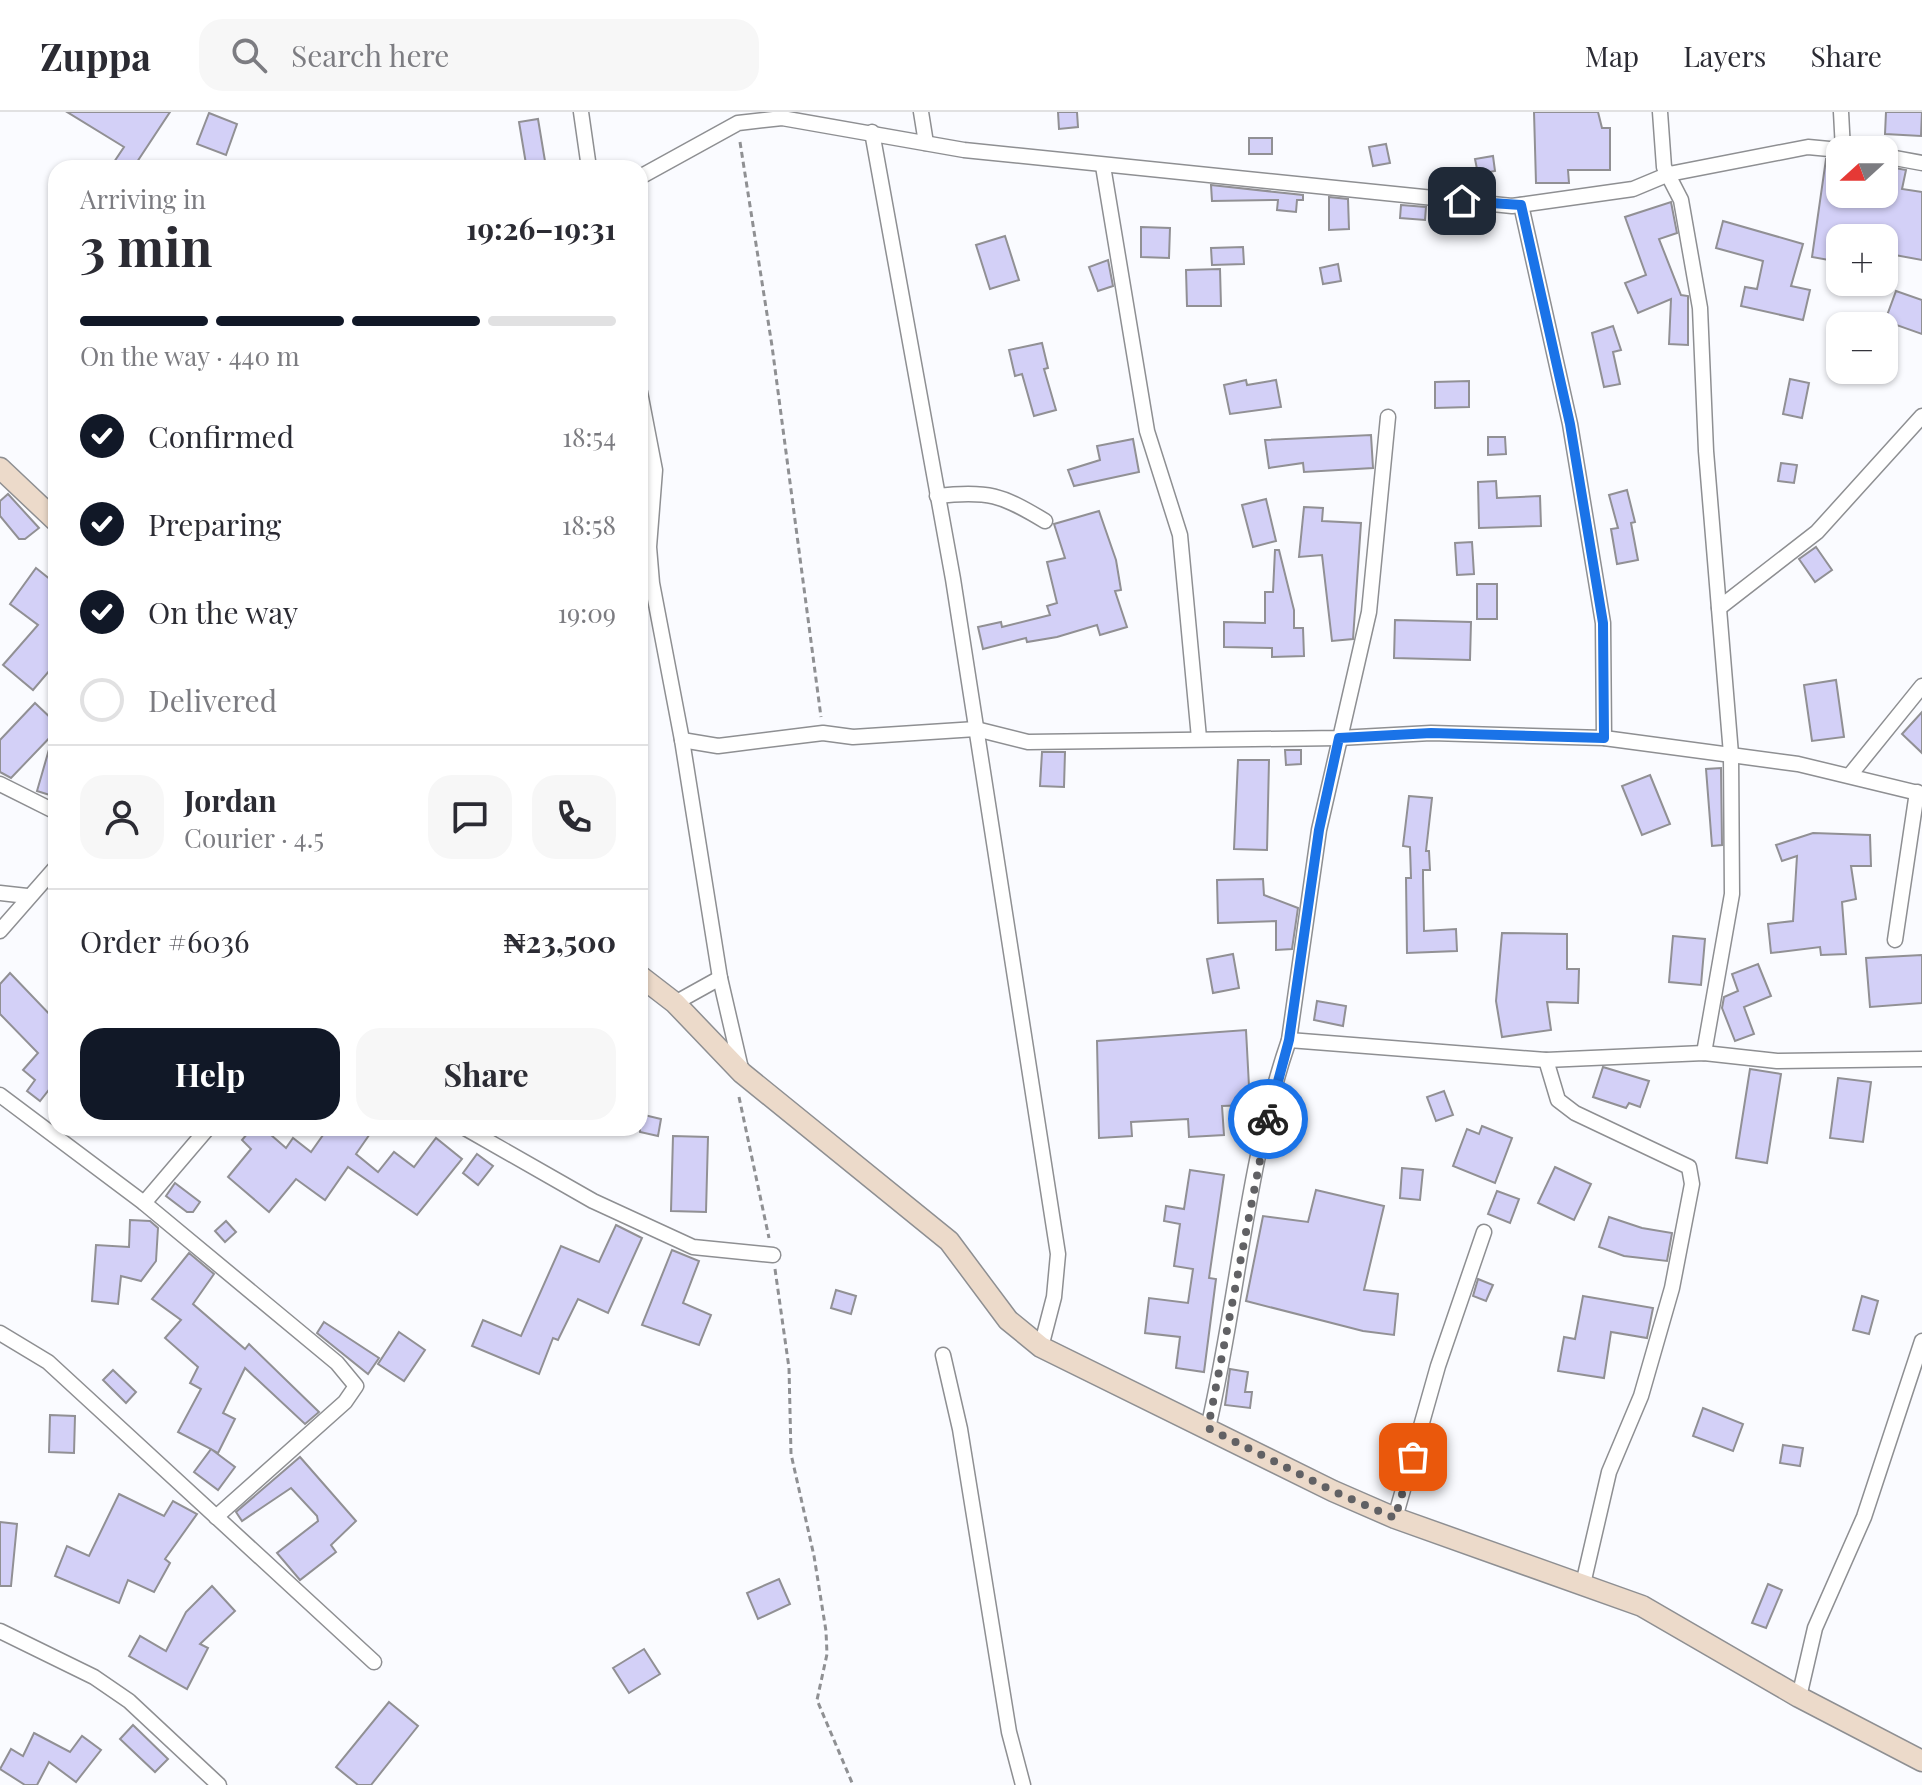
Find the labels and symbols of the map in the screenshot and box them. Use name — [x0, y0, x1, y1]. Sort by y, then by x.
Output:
north arrow — [1826, 136, 1898, 208]
pin — [1428, 167, 1496, 235]
courier — [1228, 1079, 1308, 1159]
pin — [1379, 1423, 1447, 1491]

